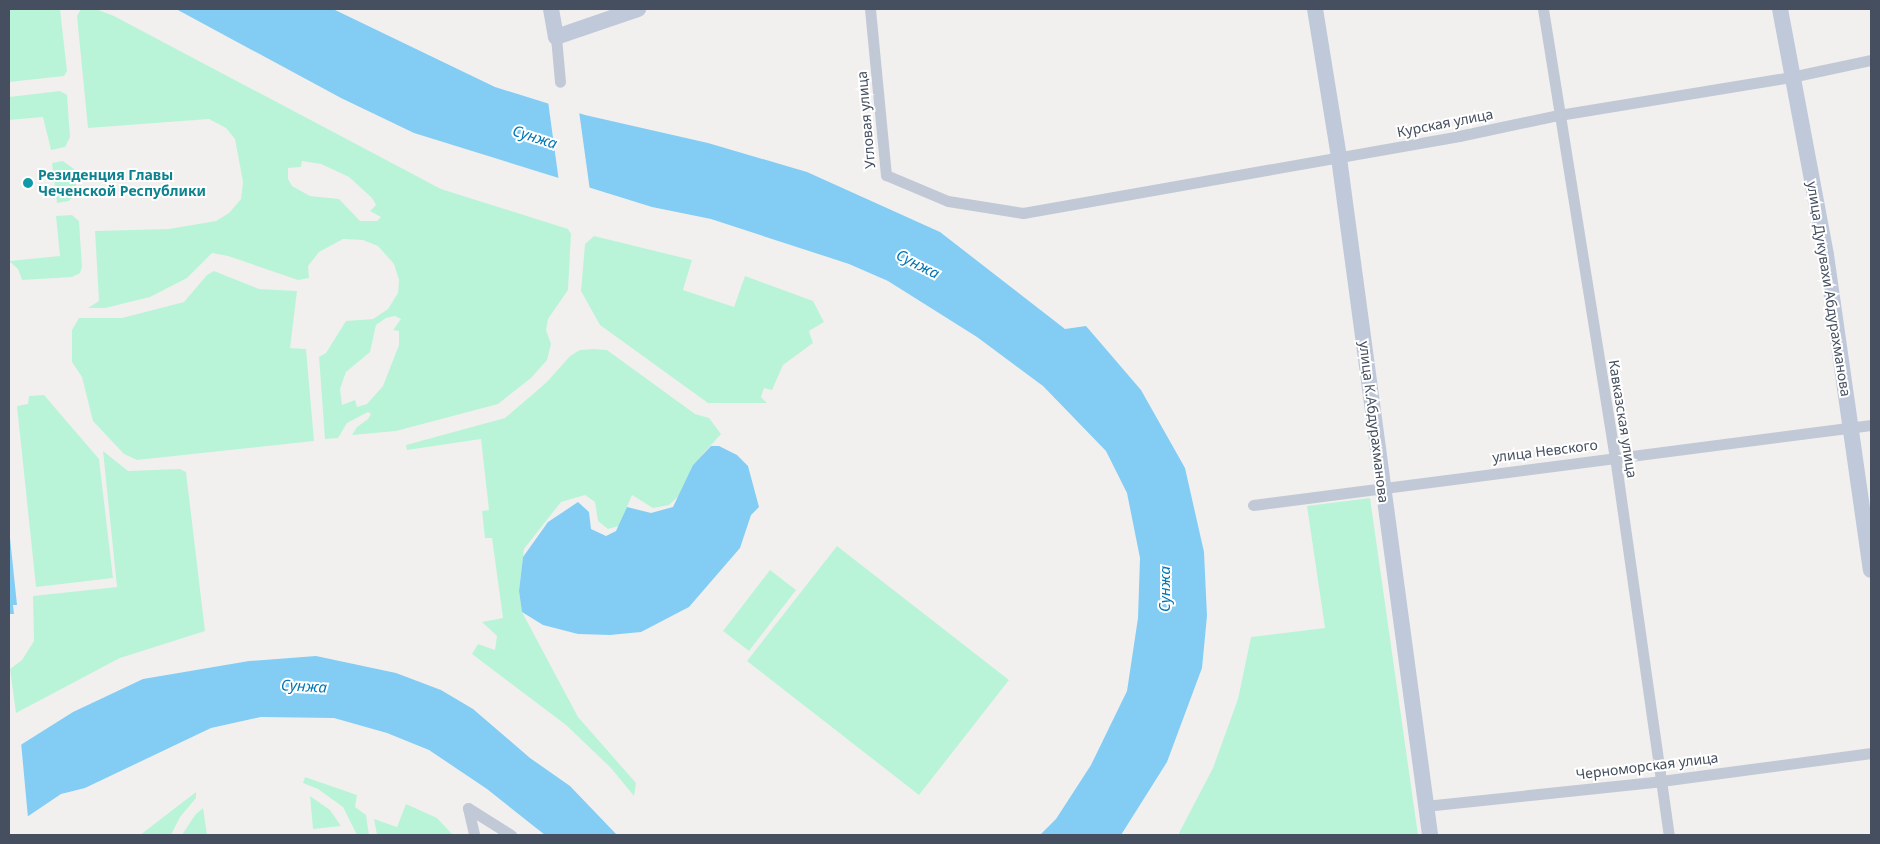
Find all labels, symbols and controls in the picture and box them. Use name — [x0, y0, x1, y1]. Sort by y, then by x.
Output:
street label: Угловая улица — [853, 71, 879, 169]
street label: Курская улица — [1396, 105, 1494, 141]
water label: Сунжа — [510, 121, 560, 153]
place label: Резиденция Главы Чеченской Республики — [38, 167, 206, 200]
marker: Резиденция Главы Чеченской Республики — [22, 177, 34, 189]
street label: улица Дукувахи Абдурахманова — [1804, 180, 1854, 398]
water label: Сунжа — [893, 246, 943, 282]
street label: улица К.Абдурахманова — [1356, 340, 1392, 504]
street label: Кавказская улица — [1605, 359, 1641, 479]
street label: улица Невского — [1491, 436, 1599, 466]
water label: Сунжа — [1156, 566, 1174, 612]
water label: Сунжа — [281, 676, 327, 696]
street label: Черноморская улица — [1575, 749, 1719, 783]

